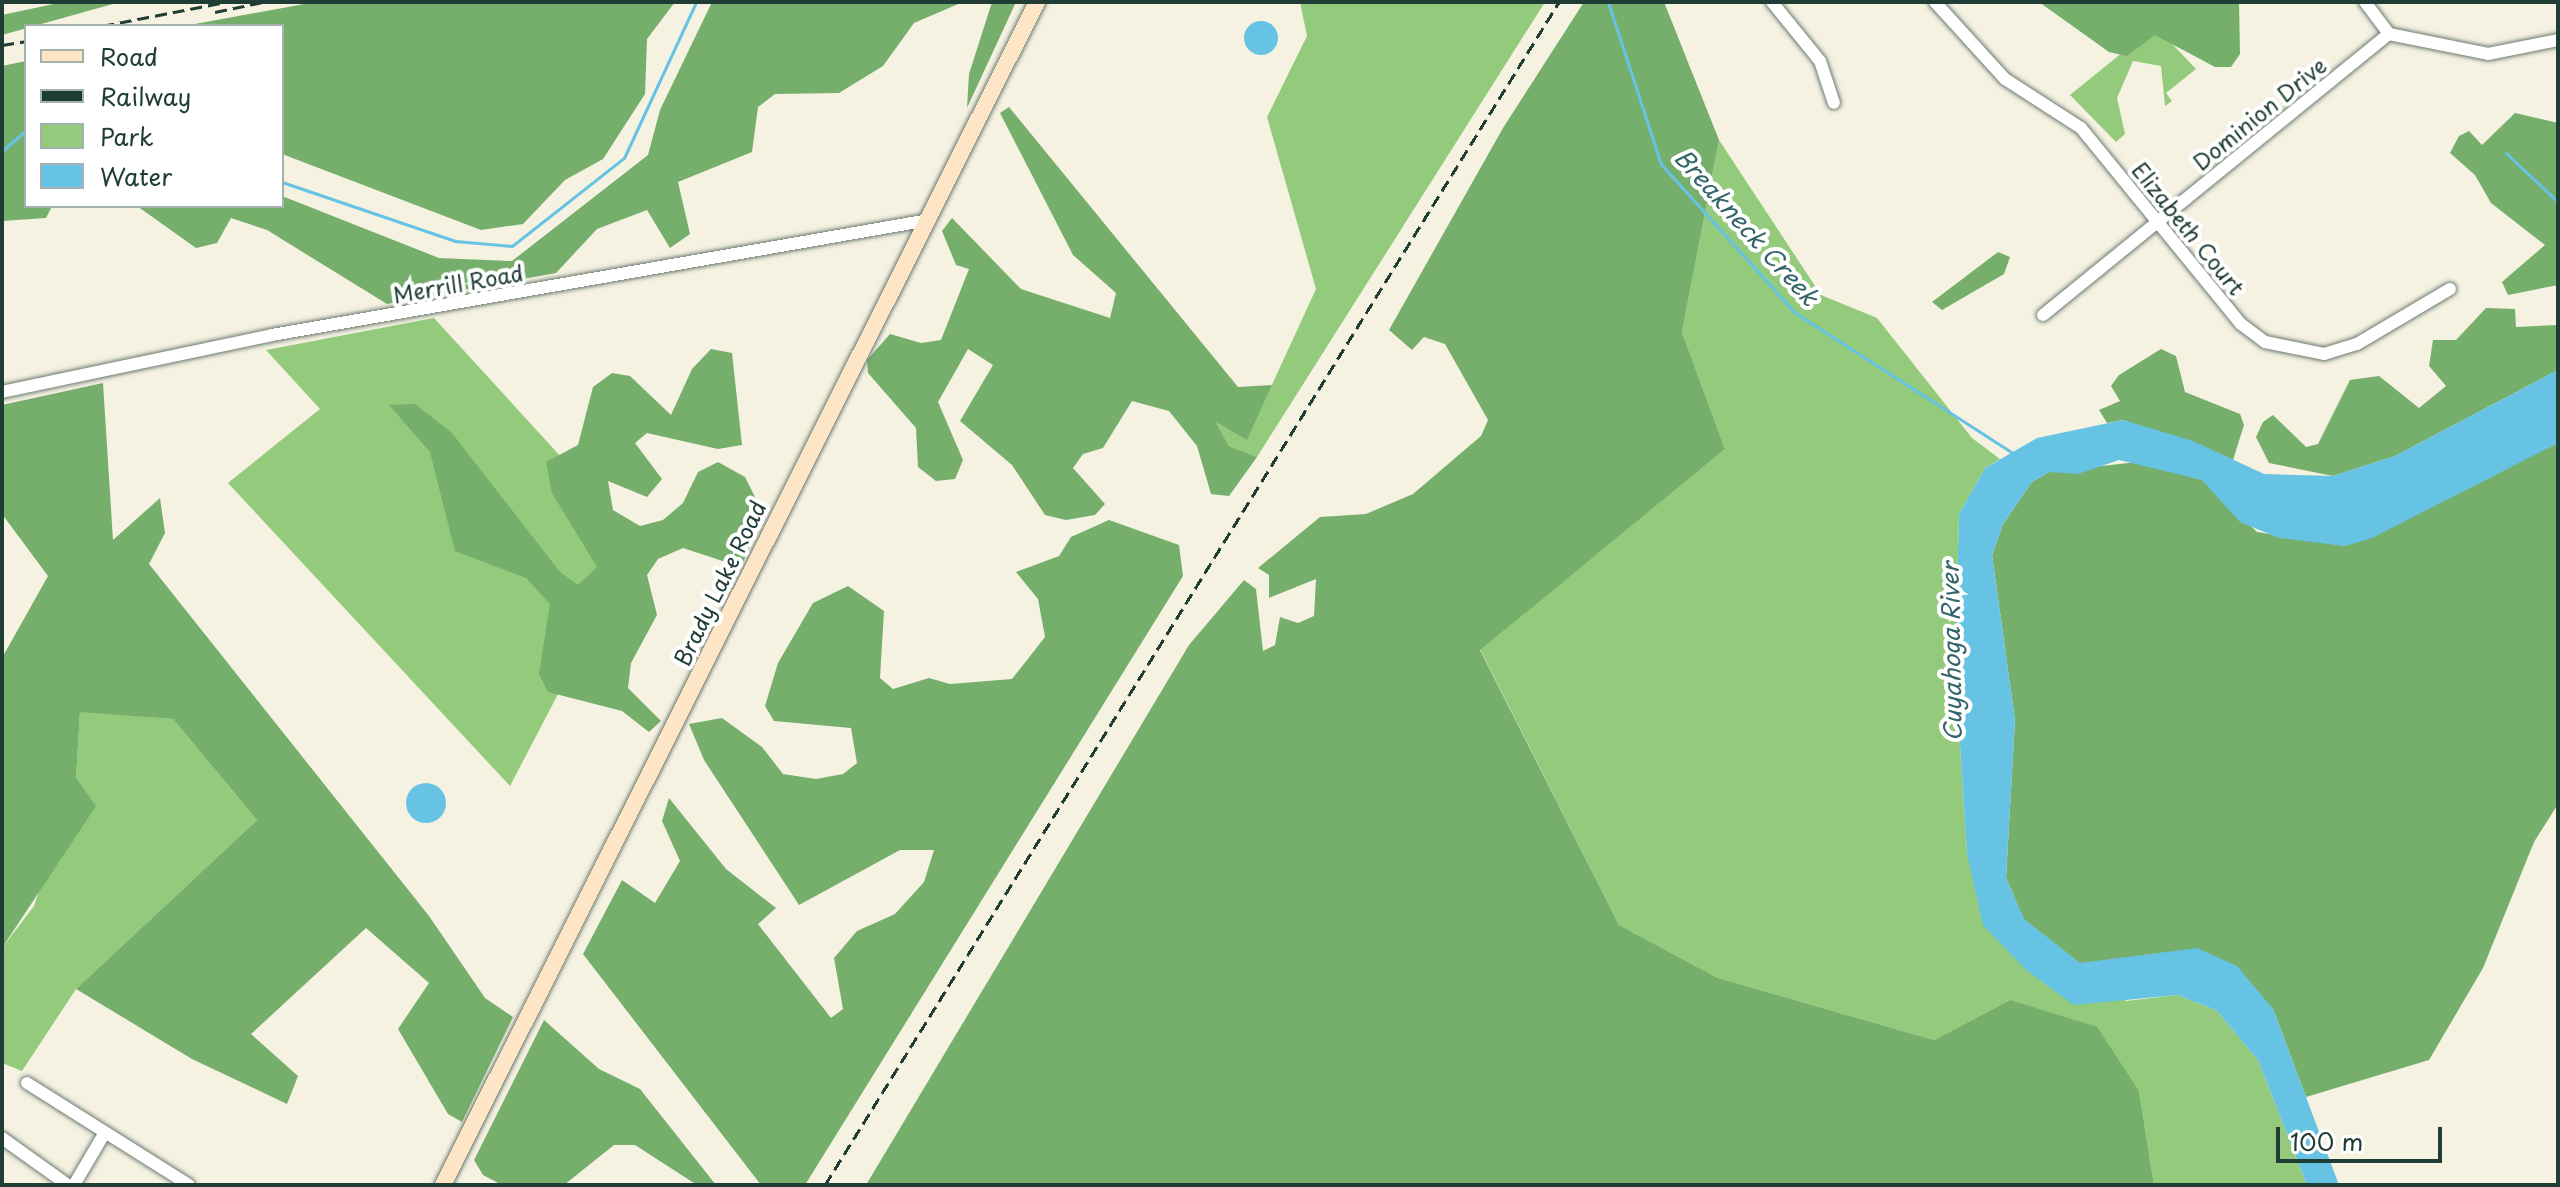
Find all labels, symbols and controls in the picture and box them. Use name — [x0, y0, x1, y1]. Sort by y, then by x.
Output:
legend — [24, 24, 284, 208]
text: Road — [100, 38, 158, 74]
street label: Dominion Drive — [2187, 51, 2331, 175]
text: Railway — [100, 78, 191, 114]
text: Park — [100, 118, 154, 154]
water label: Breakneck Creek — [1669, 143, 1825, 311]
street label: Elizabeth Court — [2127, 156, 2251, 300]
text: Water — [100, 158, 172, 194]
street label: Merrill Road — [391, 259, 525, 307]
street label: Brady Lake Road — [667, 496, 771, 670]
water label: Cuyahoga River — [1935, 561, 1967, 743]
scale bar — [2280, 1111, 2446, 1161]
text: 100 m — [2290, 1123, 2363, 1159]

